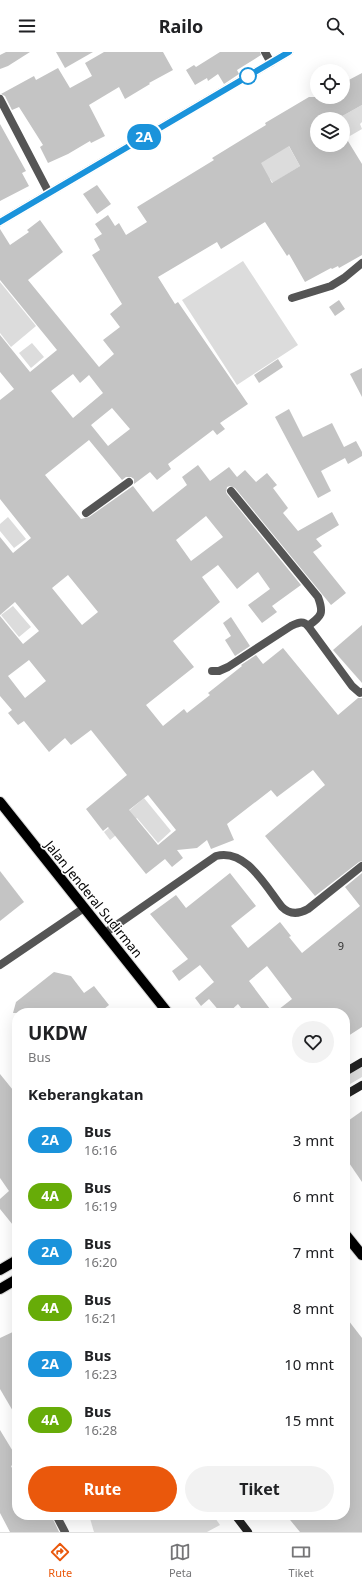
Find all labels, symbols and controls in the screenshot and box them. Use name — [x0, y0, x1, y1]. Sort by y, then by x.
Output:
text: Railo — [159, 14, 203, 38]
icon: menu — [16, 15, 38, 37]
icon: search — [324, 15, 346, 37]
map controls — [310, 64, 350, 152]
button: locate — [310, 64, 350, 104]
unlabelled marker — [239, 67, 257, 85]
button: layers — [310, 112, 350, 152]
line badge: 2A — [126, 124, 162, 150]
text: 2A — [135, 127, 153, 146]
street label: Jalan Jenderal Sudirman — [40, 835, 147, 961]
house number: 9 — [338, 938, 344, 953]
text: UKDW — [28, 1020, 87, 1046]
button: heart — [292, 1021, 334, 1063]
text: Bus — [28, 1048, 51, 1066]
text: Keberangkatan — [28, 1084, 144, 1104]
text: Bus — [84, 1121, 111, 1141]
text: 2A — [41, 1130, 59, 1149]
text: 3 mnt — [293, 1130, 334, 1150]
text: 16:16 — [84, 1141, 117, 1159]
text: Bus — [84, 1177, 111, 1197]
text: 4A — [41, 1186, 59, 1205]
text: 6 mnt — [293, 1186, 334, 1206]
text: 16:19 — [84, 1197, 117, 1215]
text: Bus — [84, 1233, 111, 1253]
text: 2A — [41, 1242, 59, 1261]
text: 7 mnt — [293, 1242, 334, 1262]
text: 16:20 — [84, 1253, 117, 1271]
text: Bus — [84, 1289, 111, 1309]
text: 4A — [41, 1298, 59, 1317]
text: 8 mnt — [293, 1298, 334, 1318]
text: 16:21 — [84, 1309, 117, 1327]
text: Bus — [84, 1345, 111, 1365]
text: 2A — [41, 1354, 59, 1373]
text: 10 mnt — [284, 1354, 334, 1374]
text: 16:23 — [84, 1365, 117, 1383]
text: Bus — [84, 1401, 111, 1421]
text: 4A — [41, 1410, 59, 1429]
text: 15 mnt — [284, 1410, 334, 1430]
text: 16:28 — [84, 1421, 117, 1439]
button: Rute — [28, 1466, 177, 1512]
button: Tiket — [185, 1466, 334, 1512]
tab: Rute — [48, 1541, 72, 1580]
tab: Peta — [169, 1541, 192, 1580]
tab: Tiket — [289, 1541, 314, 1580]

